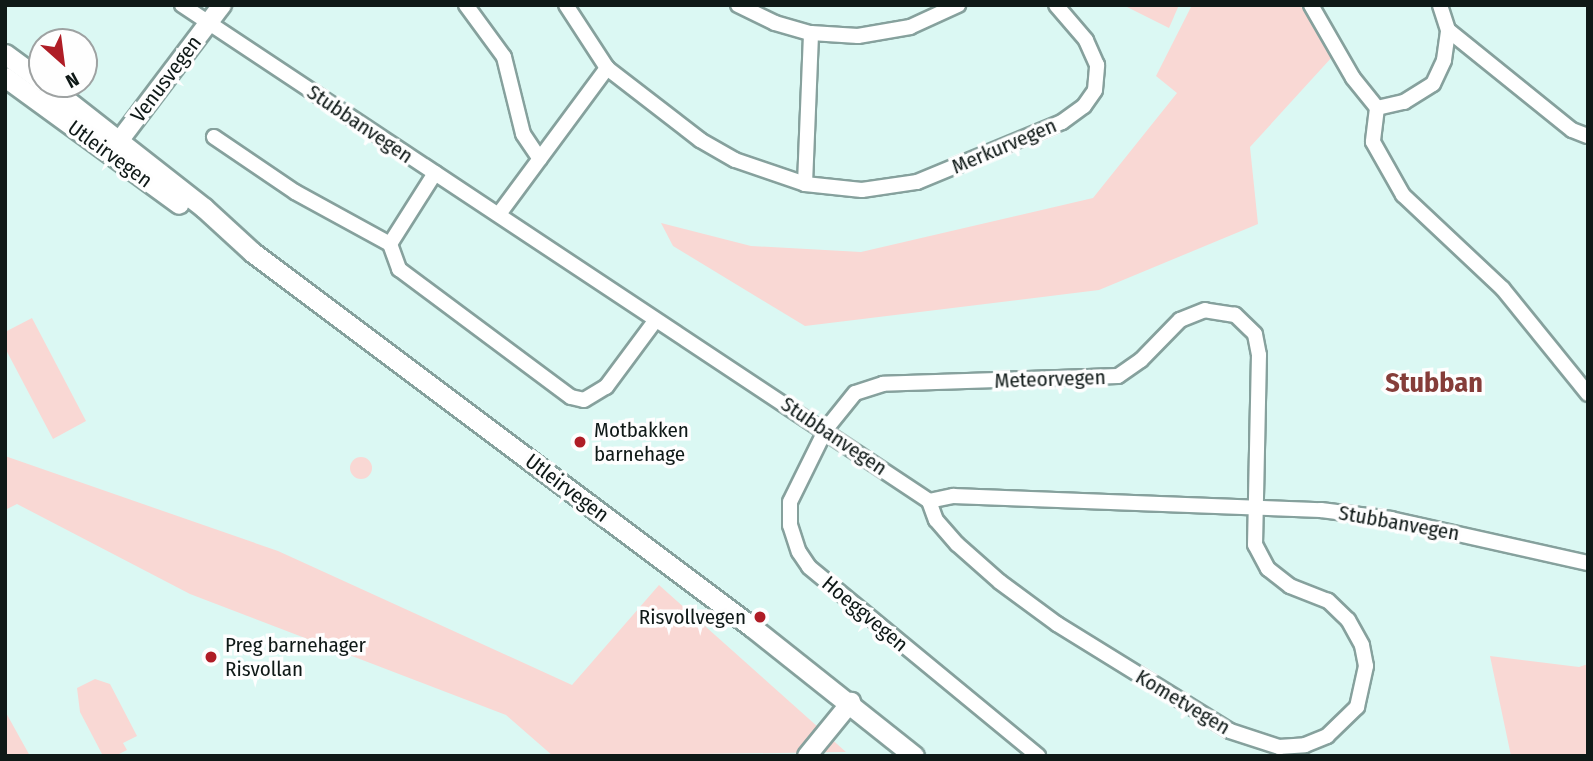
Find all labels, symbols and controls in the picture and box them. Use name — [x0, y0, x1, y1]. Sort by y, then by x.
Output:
north arrow — [28, 28, 98, 98]
street label: Venusvegen — [125, 31, 207, 127]
text: N — [62, 67, 83, 93]
street label: Stubbanvegen — [302, 79, 418, 169]
street label: Merkurvegen — [948, 113, 1060, 179]
street label: Utleirvegen — [63, 115, 157, 193]
street label: Meteorvegen — [994, 364, 1106, 394]
district label: Stubban — [1385, 366, 1483, 400]
street label: Stubbanvegen — [776, 391, 892, 481]
place label: Motbakken barnehage — [594, 417, 689, 467]
marker: Motbakken barnehage — [572, 434, 588, 450]
street label: Utleirvegen — [520, 448, 614, 528]
street label: Stubbanvegen — [1337, 500, 1461, 546]
street label: Hoeggvegen — [817, 571, 913, 657]
place label: Risvollvegen — [639, 604, 746, 630]
marker: Risvollvegen — [752, 609, 768, 625]
place label: Preg barnehager Risvollan — [225, 632, 366, 682]
marker: Preg barnehager Risvollan — [203, 649, 219, 665]
street label: Kometvegen — [1131, 664, 1235, 740]

